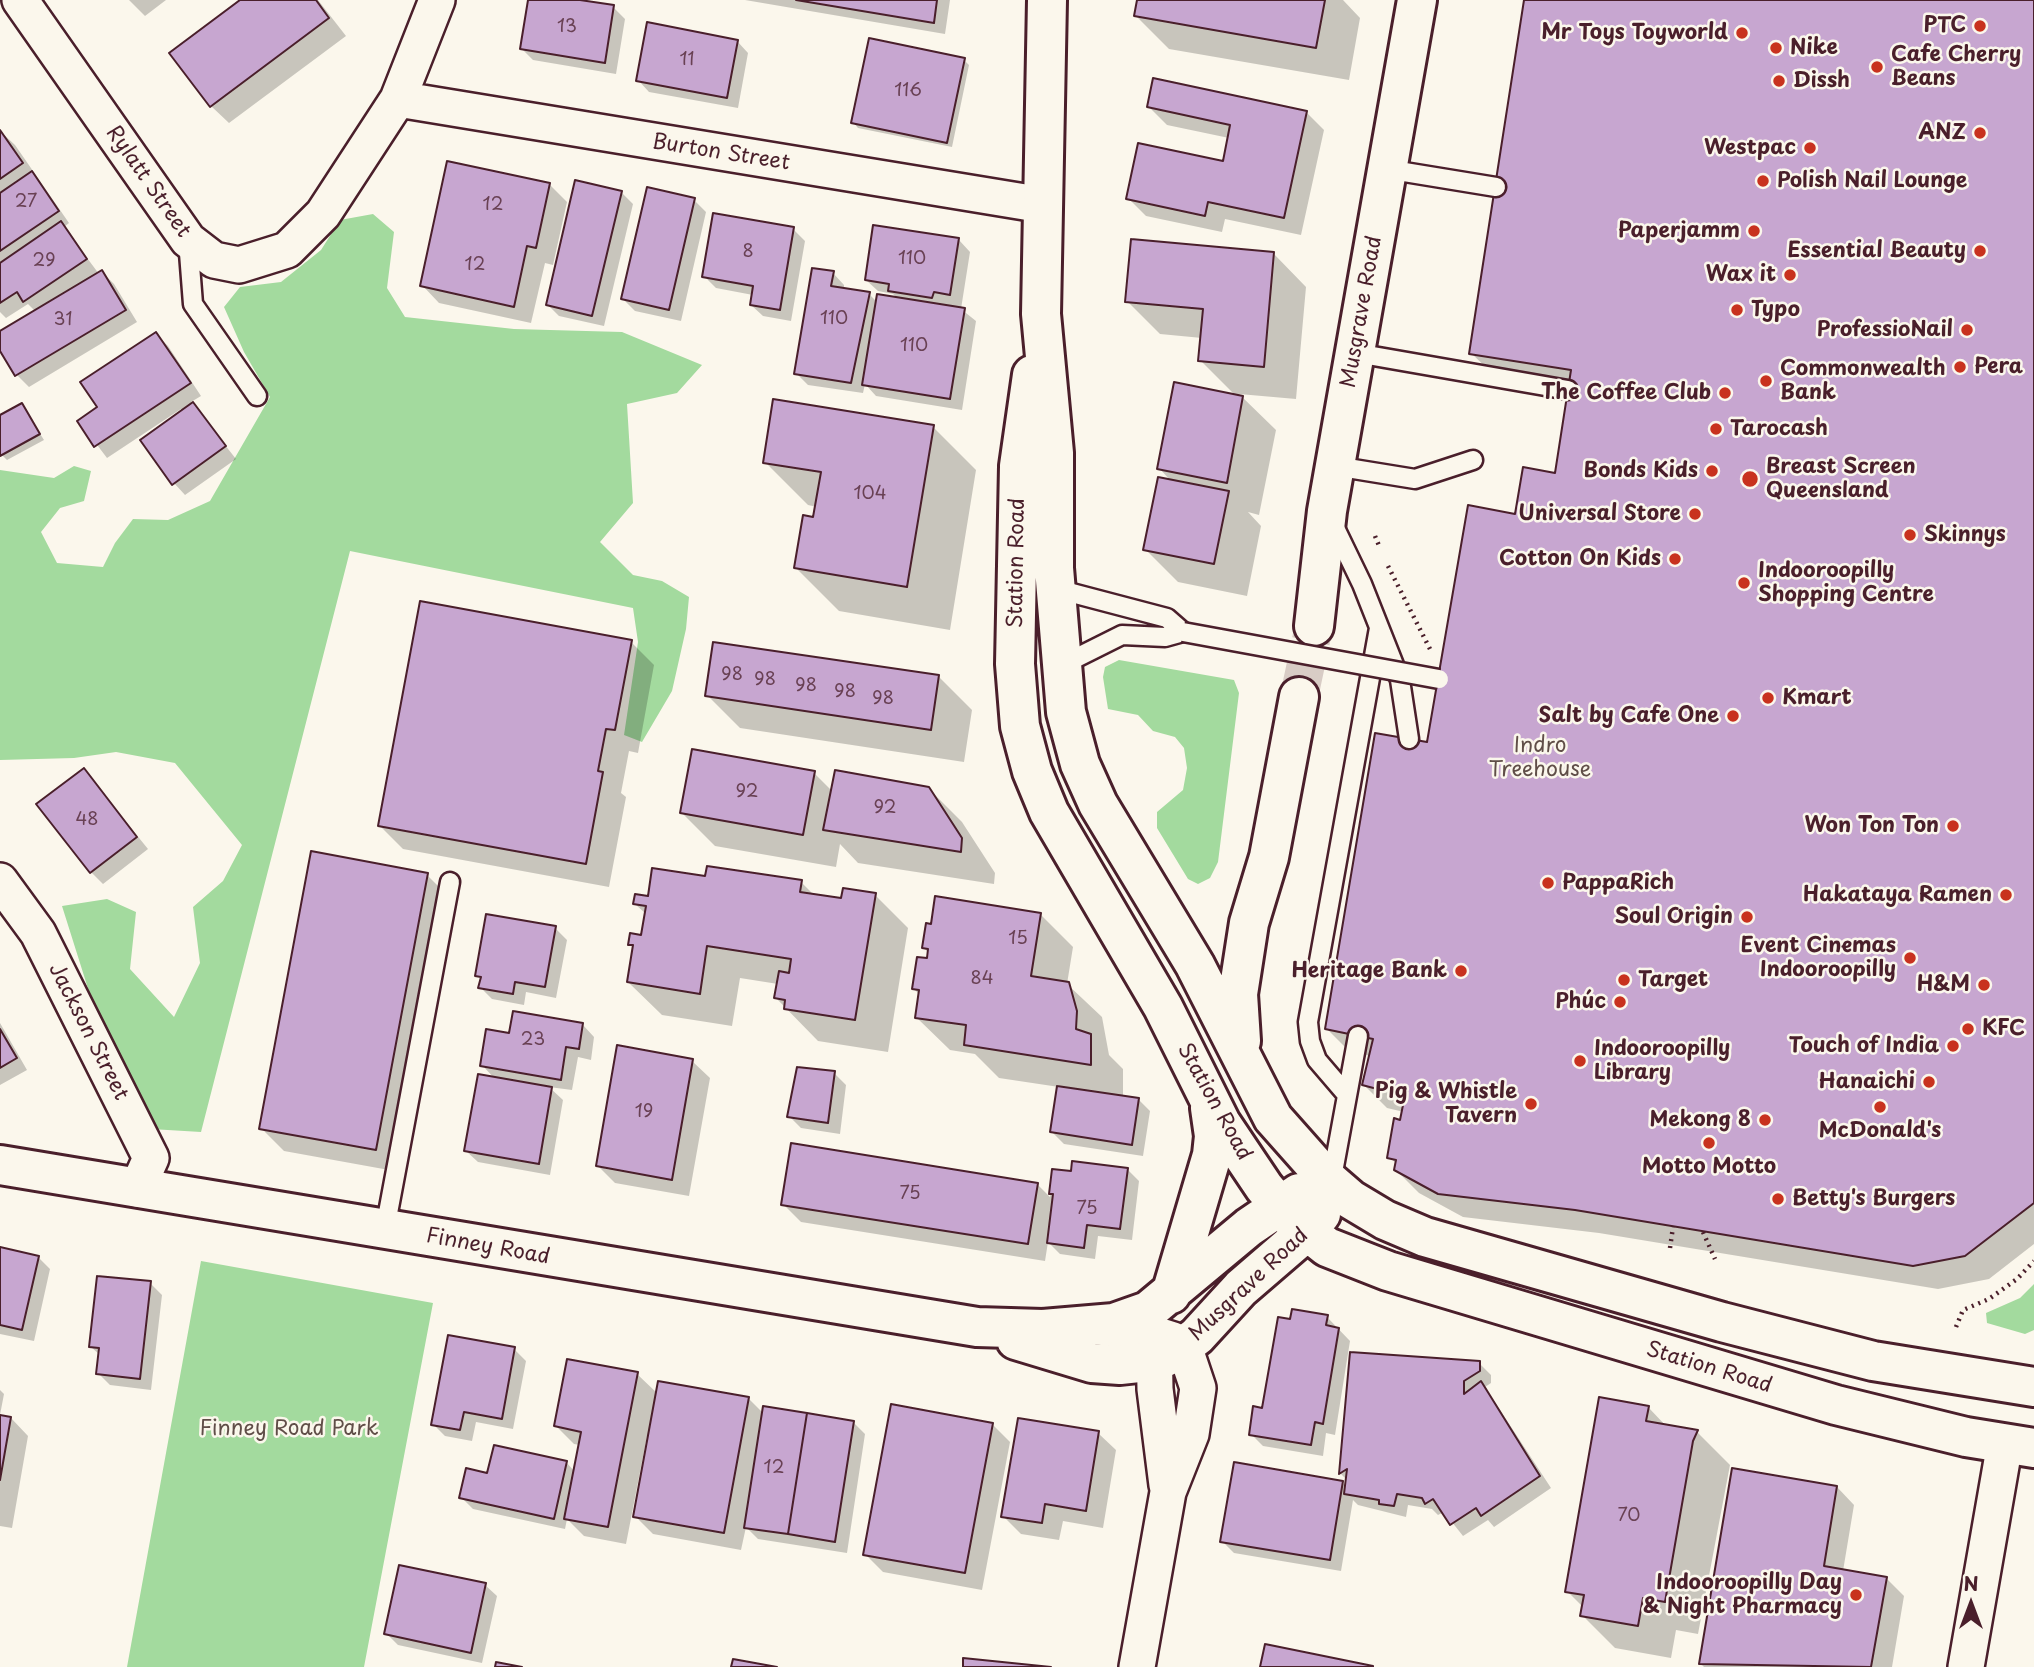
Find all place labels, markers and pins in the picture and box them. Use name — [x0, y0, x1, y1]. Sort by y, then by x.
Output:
place label: PTC — [1924, 13, 1966, 39]
marker: PTC — [1972, 18, 1988, 34]
place label: Mr Toys Toyworld — [1541, 20, 1728, 46]
marker: Mr Toys Toyworld — [1734, 25, 1750, 41]
place label: Nike — [1790, 35, 1838, 61]
marker: Nike — [1768, 40, 1784, 56]
place label: Cafe Cherry Beans — [1891, 42, 2021, 92]
marker: Cafe Cherry Beans — [1869, 59, 1885, 75]
place label: Dissh — [1793, 68, 1850, 94]
marker: Dissh — [1771, 73, 1787, 89]
place label: ANZ — [1919, 120, 1966, 146]
marker: ANZ — [1972, 125, 1988, 141]
place label: Westpac — [1704, 135, 1796, 161]
marker: Westpac — [1802, 140, 1818, 156]
place label: Polish Nail Lounge — [1777, 168, 1967, 194]
marker: Polish Nail Lounge — [1755, 173, 1771, 189]
place label: Paperjamm — [1618, 218, 1740, 244]
marker: Paperjamm — [1746, 223, 1762, 239]
place label: Essential Beauty — [1787, 238, 1966, 264]
marker: Essential Beauty — [1972, 243, 1988, 259]
place label: Wax it — [1706, 262, 1776, 288]
marker: Wax it — [1782, 267, 1798, 283]
place label: Typo — [1751, 297, 1800, 323]
marker: Typo — [1729, 302, 1745, 318]
place label: ProfessioNail — [1817, 317, 1953, 343]
marker: ProfessioNail — [1959, 322, 1975, 338]
place label: Pera — [1974, 354, 2023, 380]
place label: Commonwealth Bank — [1780, 356, 1946, 406]
marker: Pera — [1952, 359, 1968, 375]
marker: Commonwealth Bank — [1758, 373, 1774, 389]
place label: The Coffee Club — [1541, 380, 1711, 406]
marker: The Coffee Club — [1717, 385, 1733, 401]
place label: Tarocash — [1730, 416, 1828, 442]
marker: Tarocash — [1708, 421, 1724, 437]
place label: Breast Screen Queensland — [1766, 454, 1916, 504]
place label: Bonds Kids — [1584, 458, 1698, 484]
marker: Bonds Kids — [1704, 463, 1720, 479]
marker: Breast Screen Queensland — [1740, 469, 1760, 489]
place label: Universal Store — [1518, 501, 1681, 527]
marker: Universal Store — [1687, 506, 1703, 522]
place label: Skinnys — [1924, 522, 2006, 548]
marker: Skinnys — [1902, 527, 1918, 543]
place label: Cotton On Kids — [1499, 546, 1661, 572]
marker: Cotton On Kids — [1667, 551, 1683, 567]
place label: Indooroopilly Shopping Centre — [1758, 558, 1934, 608]
marker: Indooroopilly Shopping Centre — [1736, 575, 1752, 591]
place label: Kmart — [1782, 685, 1852, 711]
marker: Kmart — [1760, 690, 1776, 706]
place label: Salt by Cafe One — [1538, 703, 1719, 729]
marker: Salt by Cafe One — [1725, 708, 1741, 724]
place label: Won Ton Ton — [1805, 813, 1939, 839]
marker: Won Ton Ton — [1945, 818, 1961, 834]
place label: PappaRich — [1562, 870, 1674, 896]
marker: PappaRich — [1540, 875, 1556, 891]
place label: Hakataya Ramen — [1803, 882, 1992, 908]
marker: Hakataya Ramen — [1998, 887, 2014, 903]
place label: Soul Origin — [1615, 904, 1733, 930]
marker: Soul Origin — [1739, 909, 1755, 925]
place label: Event Cinemas Indooroopilly — [1740, 933, 1896, 983]
marker: Event Cinemas Indooroopilly — [1902, 950, 1918, 966]
place label: Heritage Bank — [1292, 958, 1447, 984]
marker: Heritage Bank — [1453, 963, 1469, 979]
place label: Target — [1638, 967, 1708, 993]
marker: Target — [1616, 972, 1632, 988]
place label: H&M — [1917, 972, 1970, 998]
marker: H&M — [1976, 977, 1992, 993]
place label: Phúc — [1555, 989, 1606, 1015]
marker: Phúc — [1612, 994, 1628, 1010]
place label: KFC — [1982, 1016, 2025, 1042]
marker: KFC — [1960, 1021, 1976, 1037]
place label: Touch of India — [1789, 1033, 1939, 1059]
place label: Indooroopilly Library — [1594, 1036, 1730, 1086]
marker: Touch of India — [1945, 1038, 1961, 1054]
marker: Indooroopilly Library — [1572, 1053, 1588, 1069]
place label: Hanaichi — [1818, 1069, 1915, 1095]
marker: Hanaichi — [1921, 1074, 1937, 1090]
place label: Pig & Whistle Tavern — [1375, 1079, 1517, 1129]
marker: Pig & Whistle Tavern — [1523, 1096, 1539, 1112]
marker: McDonald's — [1872, 1099, 1888, 1115]
place label: Mekong 8 — [1649, 1107, 1751, 1133]
marker: Mekong 8 — [1757, 1112, 1773, 1128]
place label: McDonald's — [1819, 1118, 1941, 1144]
marker: Motto Motto — [1701, 1135, 1717, 1151]
place label: Motto Motto — [1642, 1154, 1776, 1180]
place label: Betty's Burgers — [1792, 1186, 1955, 1212]
marker: Betty's Burgers — [1770, 1191, 1786, 1207]
place label: Indooroopilly Day & Night Pharmacy — [1643, 1570, 1842, 1620]
marker: Indooroopilly Day & Night Pharmacy — [1848, 1587, 1864, 1603]

